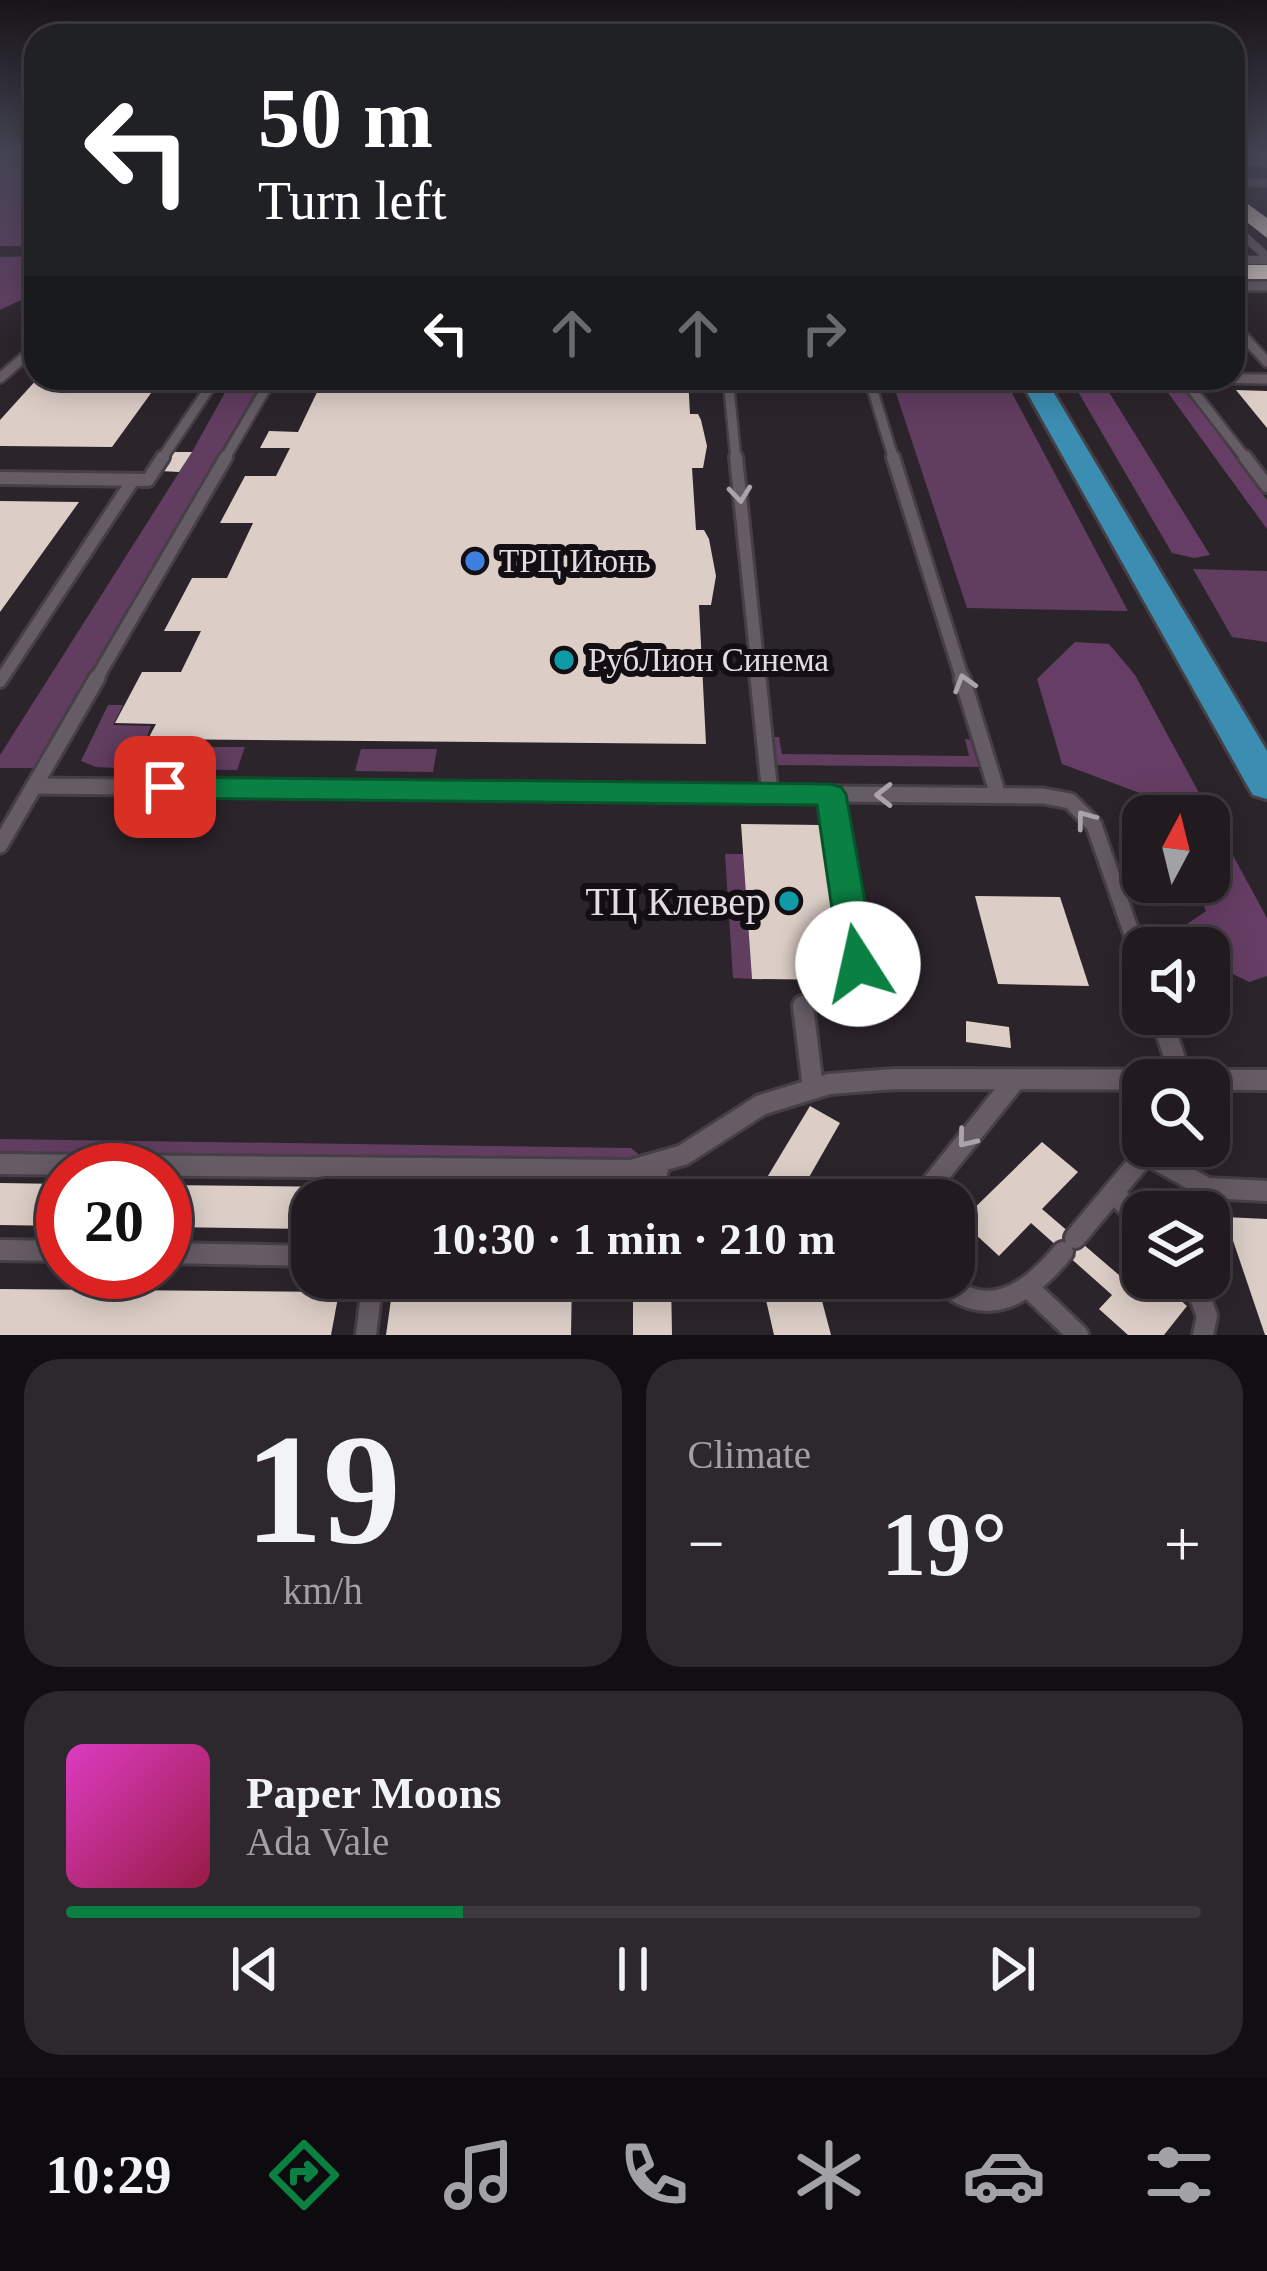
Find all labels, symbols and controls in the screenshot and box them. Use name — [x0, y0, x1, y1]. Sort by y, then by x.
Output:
icon: left — [60, 72, 216, 228]
text: 50 m — [258, 72, 433, 165]
text: Turn left — [258, 171, 447, 231]
icon: left — [413, 300, 479, 366]
icon: ahead — [539, 300, 605, 366]
icon: ahead — [665, 300, 731, 366]
icon: right — [791, 300, 857, 366]
one-way arrow — [727, 485, 752, 504]
place label: ТРЦ Июнь — [499, 543, 651, 579]
marker: ТРЦ Июнь — [462, 548, 488, 574]
place label: РубЛион Синема — [588, 642, 829, 678]
marker: РубЛион Синема — [551, 647, 577, 673]
one-way arrow — [953, 673, 978, 694]
pin — [114, 736, 216, 838]
icon: arrive — [132, 754, 198, 820]
one-way arrow — [874, 782, 892, 808]
north arrow — [1122, 795, 1230, 903]
map controls — [1122, 795, 1230, 1299]
one-way arrow — [1078, 811, 1100, 833]
place label: ТЦ Клевер — [585, 880, 765, 924]
marker: ТЦ Клевер — [776, 888, 802, 914]
position arrow — [795, 901, 921, 1027]
button: sound — [1122, 927, 1230, 1035]
button: search — [1122, 1059, 1230, 1167]
one-way arrow — [959, 1126, 980, 1148]
speed limit sign: 20 — [36, 1143, 192, 1299]
button: layers — [1122, 1191, 1230, 1299]
text: 10:30 · 1 min · 210 m — [431, 1214, 836, 1264]
text: 19 — [245, 1403, 401, 1576]
text: Climate — [688, 1433, 811, 1476]
text: 19° — [881, 1495, 1007, 1594]
text: − — [688, 1507, 725, 1580]
text: + — [1164, 1507, 1201, 1580]
text: km/h — [283, 1569, 363, 1612]
text: Paper Moons — [246, 1768, 501, 1818]
text: Ada Vale — [246, 1820, 389, 1863]
icon: previous — [222, 1936, 288, 2002]
icon: pause — [600, 1936, 666, 2002]
icon: next — [979, 1936, 1045, 2002]
icon: directions — [262, 2133, 346, 2217]
icon: music — [437, 2133, 521, 2217]
icon: phone — [612, 2133, 696, 2217]
icon: climate — [787, 2133, 871, 2217]
icon: car — [962, 2133, 1046, 2217]
icon: filters — [1137, 2133, 1221, 2217]
text: 10:29 — [46, 2145, 171, 2205]

